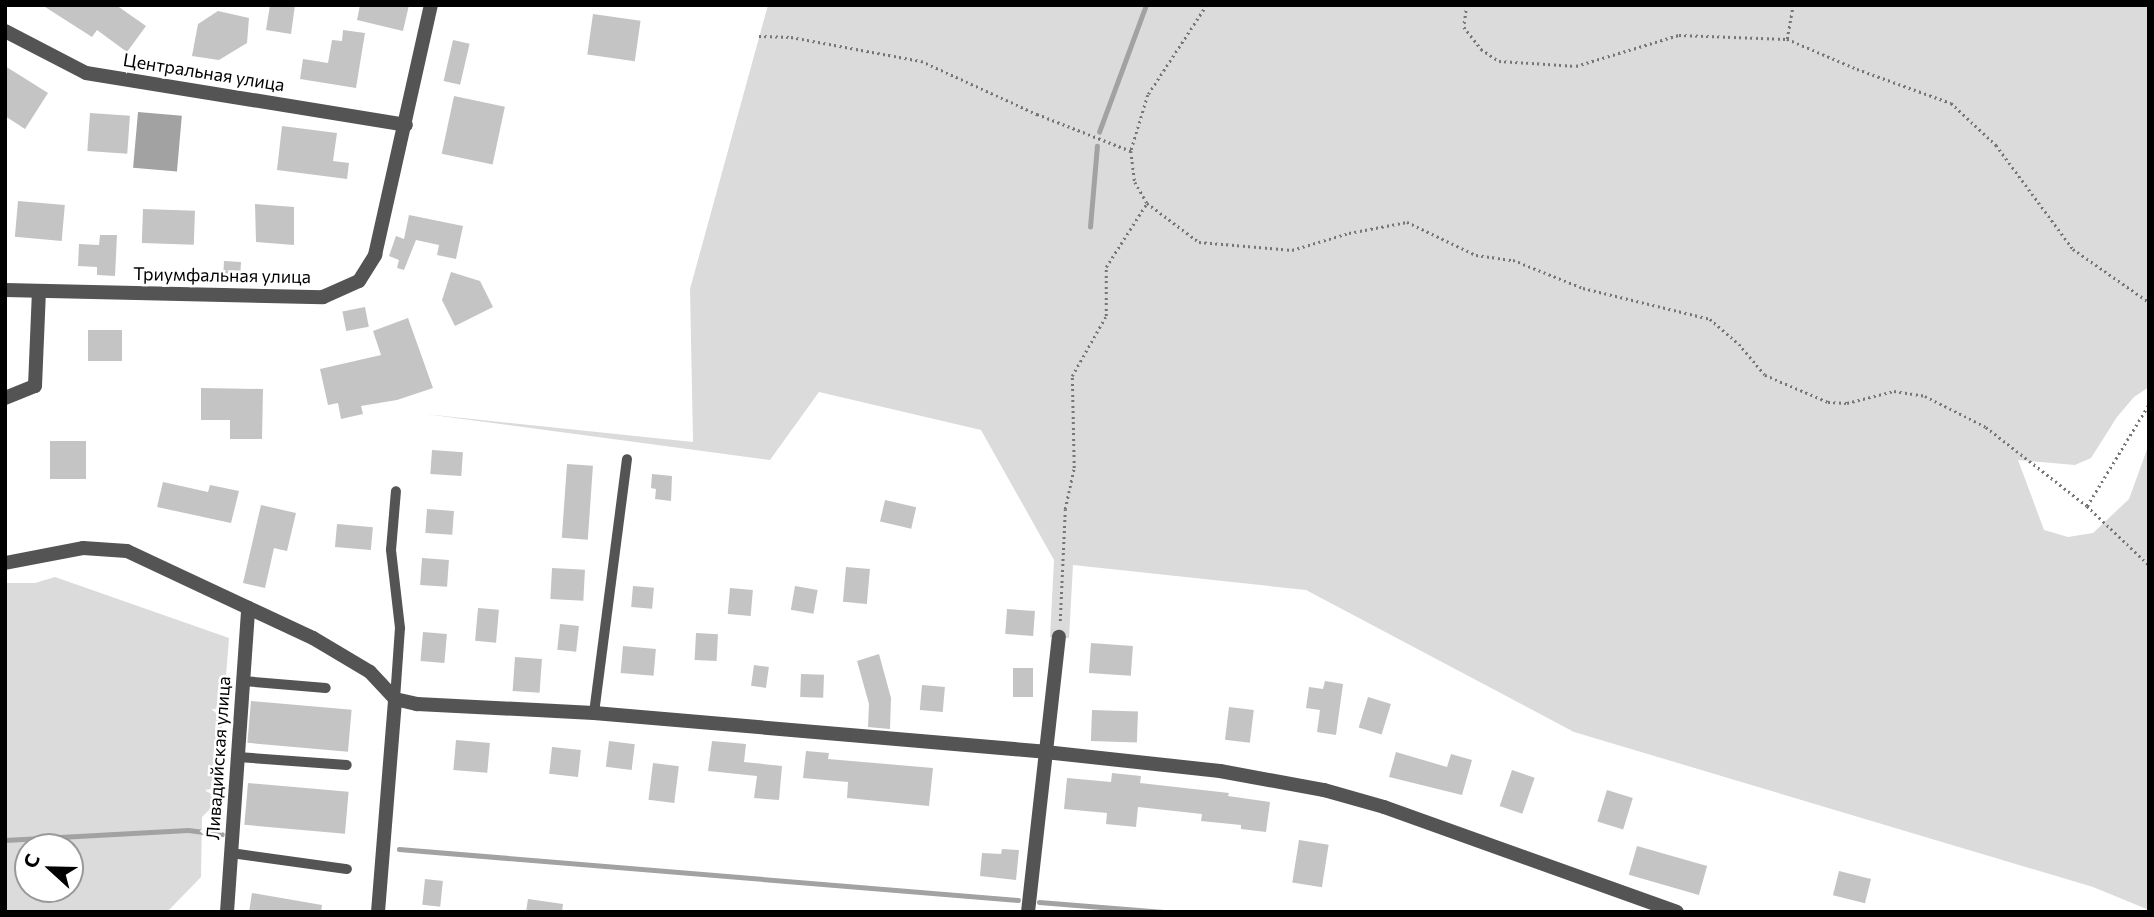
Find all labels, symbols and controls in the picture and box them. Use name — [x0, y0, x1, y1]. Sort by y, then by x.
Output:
street label: Центральная улица — [122, 49, 286, 95]
street label: Триумфальная улица — [133, 263, 311, 287]
street label: Ливадийская улица — [202, 675, 234, 841]
north arrow — [14, 833, 84, 903]
text: С — [18, 850, 44, 871]

